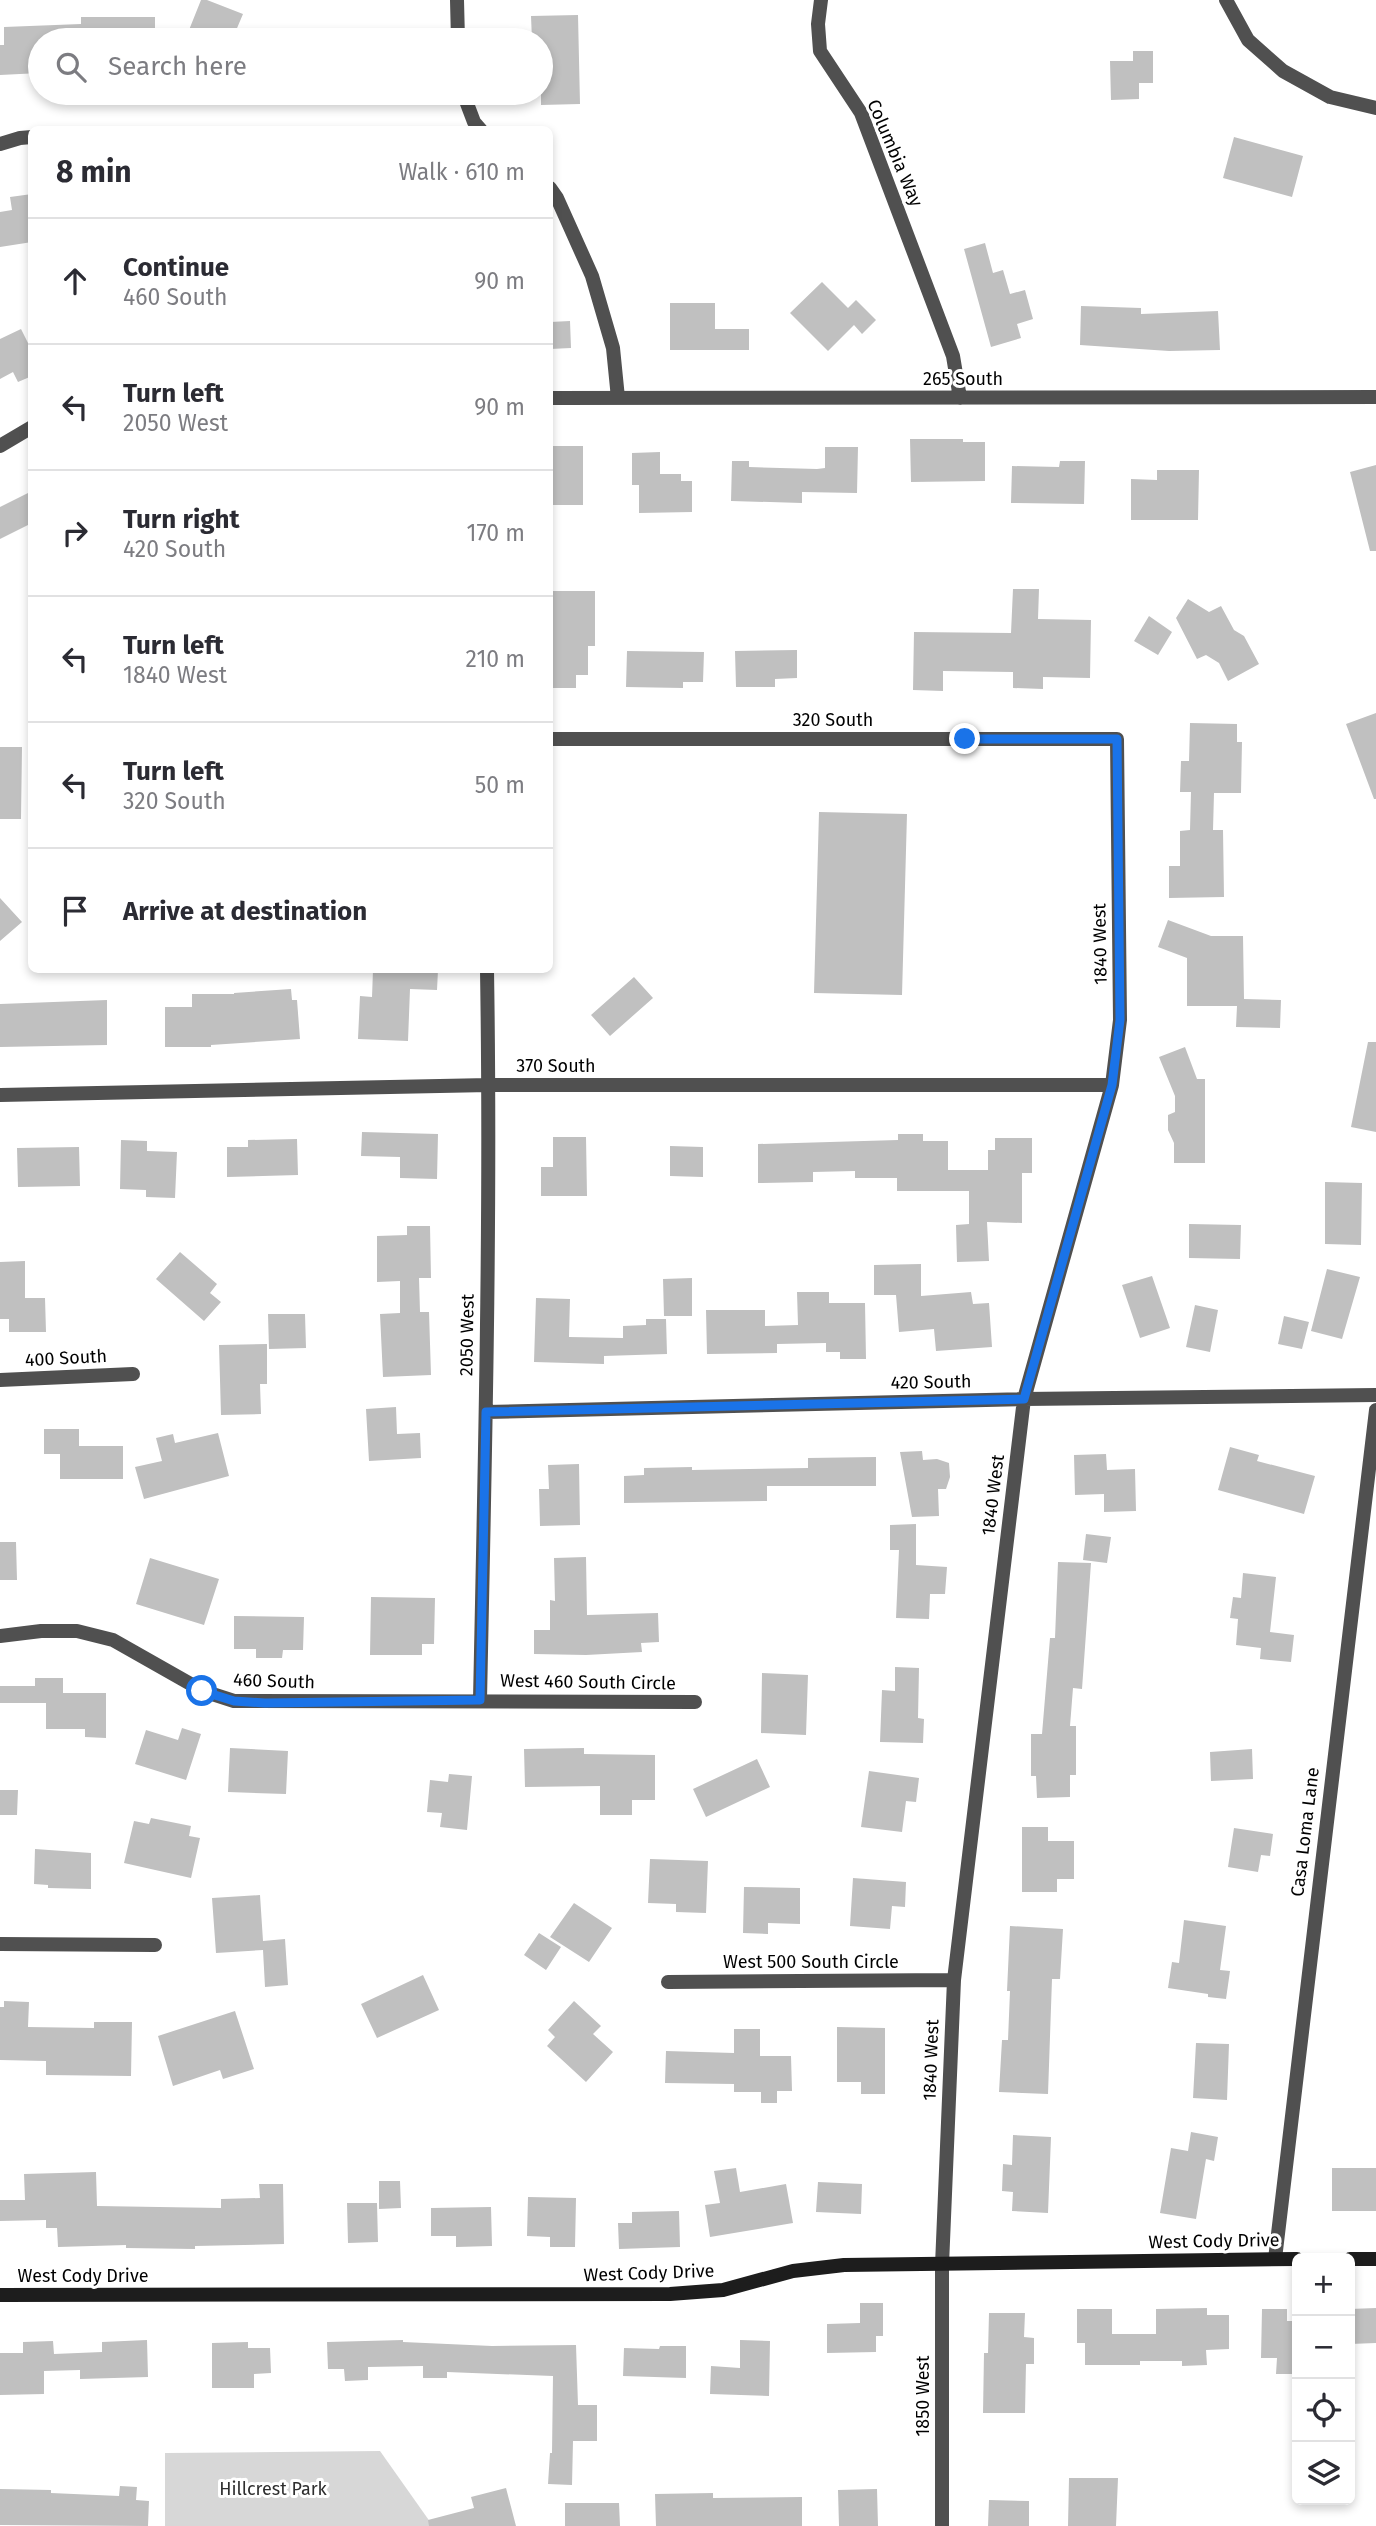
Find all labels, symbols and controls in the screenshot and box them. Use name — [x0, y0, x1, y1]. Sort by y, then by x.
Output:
search box — [28, 28, 553, 105]
icon: search — [52, 48, 90, 86]
text: Search here — [108, 51, 247, 82]
street label: Columbia Way — [863, 96, 928, 210]
text: 8 min — [56, 154, 132, 190]
text: Walk · 610 m — [398, 158, 525, 186]
text: Continue — [123, 252, 229, 283]
icon: ahead — [56, 262, 94, 300]
text: 90 m — [474, 267, 525, 295]
text: 460 South — [123, 283, 228, 311]
street label: 265 South — [923, 368, 1003, 390]
text: Turn left — [123, 378, 224, 409]
icon: left — [56, 388, 94, 426]
text: 90 m — [474, 393, 525, 421]
text: 2050 West — [123, 409, 228, 437]
text: Turn right — [123, 504, 240, 535]
icon: right — [56, 514, 94, 552]
text: 170 m — [466, 519, 525, 547]
text: 420 South — [123, 535, 226, 563]
text: Turn left — [123, 630, 224, 661]
icon: left — [56, 640, 94, 678]
text: 210 m — [466, 645, 525, 673]
text: 1840 West — [123, 661, 227, 689]
street label: 320 South — [793, 709, 873, 731]
route end — [949, 723, 980, 754]
text: Turn left — [123, 756, 224, 787]
icon: left — [56, 766, 94, 804]
text: 50 m — [475, 771, 525, 799]
text: 320 South — [123, 787, 226, 815]
icon: arrive — [56, 892, 94, 930]
text: Arrive at destination — [123, 896, 367, 927]
street label: 1840 West — [1088, 903, 1112, 985]
street label: 370 South — [516, 1055, 596, 1077]
street label: 2050 West — [455, 1293, 479, 1376]
street label: 400 South — [24, 1345, 108, 1371]
street label: 420 South — [890, 1370, 972, 1394]
street label: 1840 West — [977, 1453, 1009, 1537]
street label: 460 South — [233, 1669, 315, 1693]
street label: West 460 South Circle — [500, 1669, 676, 1695]
route start — [186, 1675, 217, 1706]
street label: Casa Loma Lane — [1286, 1766, 1324, 1898]
street label: West 500 South Circle — [723, 1951, 899, 1973]
street label: 1840 West — [919, 2018, 943, 2101]
street label: West Cody Drive — [1148, 2229, 1280, 2253]
map controls — [1292, 2253, 1355, 2505]
button: + — [1292, 2253, 1355, 2316]
street label: West Cody Drive — [583, 2260, 715, 2286]
street label: West Cody Drive — [17, 2265, 149, 2287]
button: − — [1292, 2316, 1355, 2379]
street label: 1850 West — [912, 2355, 934, 2436]
button: locate — [1292, 2379, 1355, 2442]
button: layers — [1292, 2442, 1355, 2505]
park label: Hillcrest Park — [219, 2478, 328, 2500]

